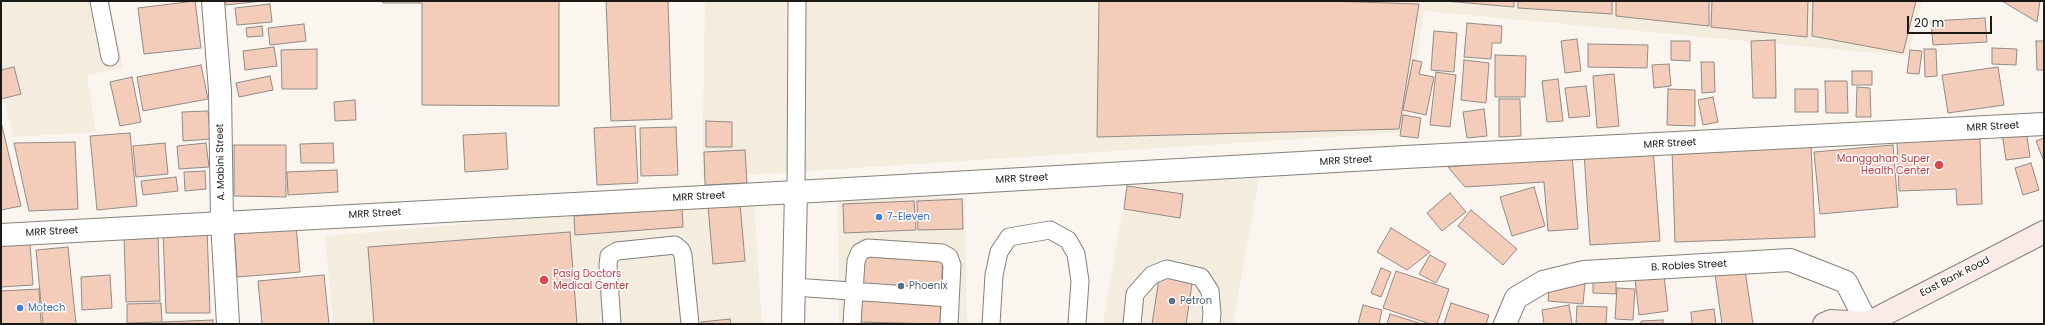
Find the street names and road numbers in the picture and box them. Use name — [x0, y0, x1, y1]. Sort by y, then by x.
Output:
street label: MRR Street — [1966, 120, 2020, 134]
street label: A. Mabini Street — [214, 123, 228, 201]
street label: MRR Street — [1643, 137, 1697, 151]
street label: MRR Street — [1319, 154, 1373, 168]
street label: MRR Street — [995, 172, 1049, 186]
street label: MRR Street — [672, 190, 726, 204]
street label: MRR Street — [348, 207, 402, 221]
street label: MRR Street — [25, 225, 79, 239]
street label: East Bank Road — [1918, 254, 1992, 300]
street label: B. Robles Street — [1651, 258, 1727, 274]

